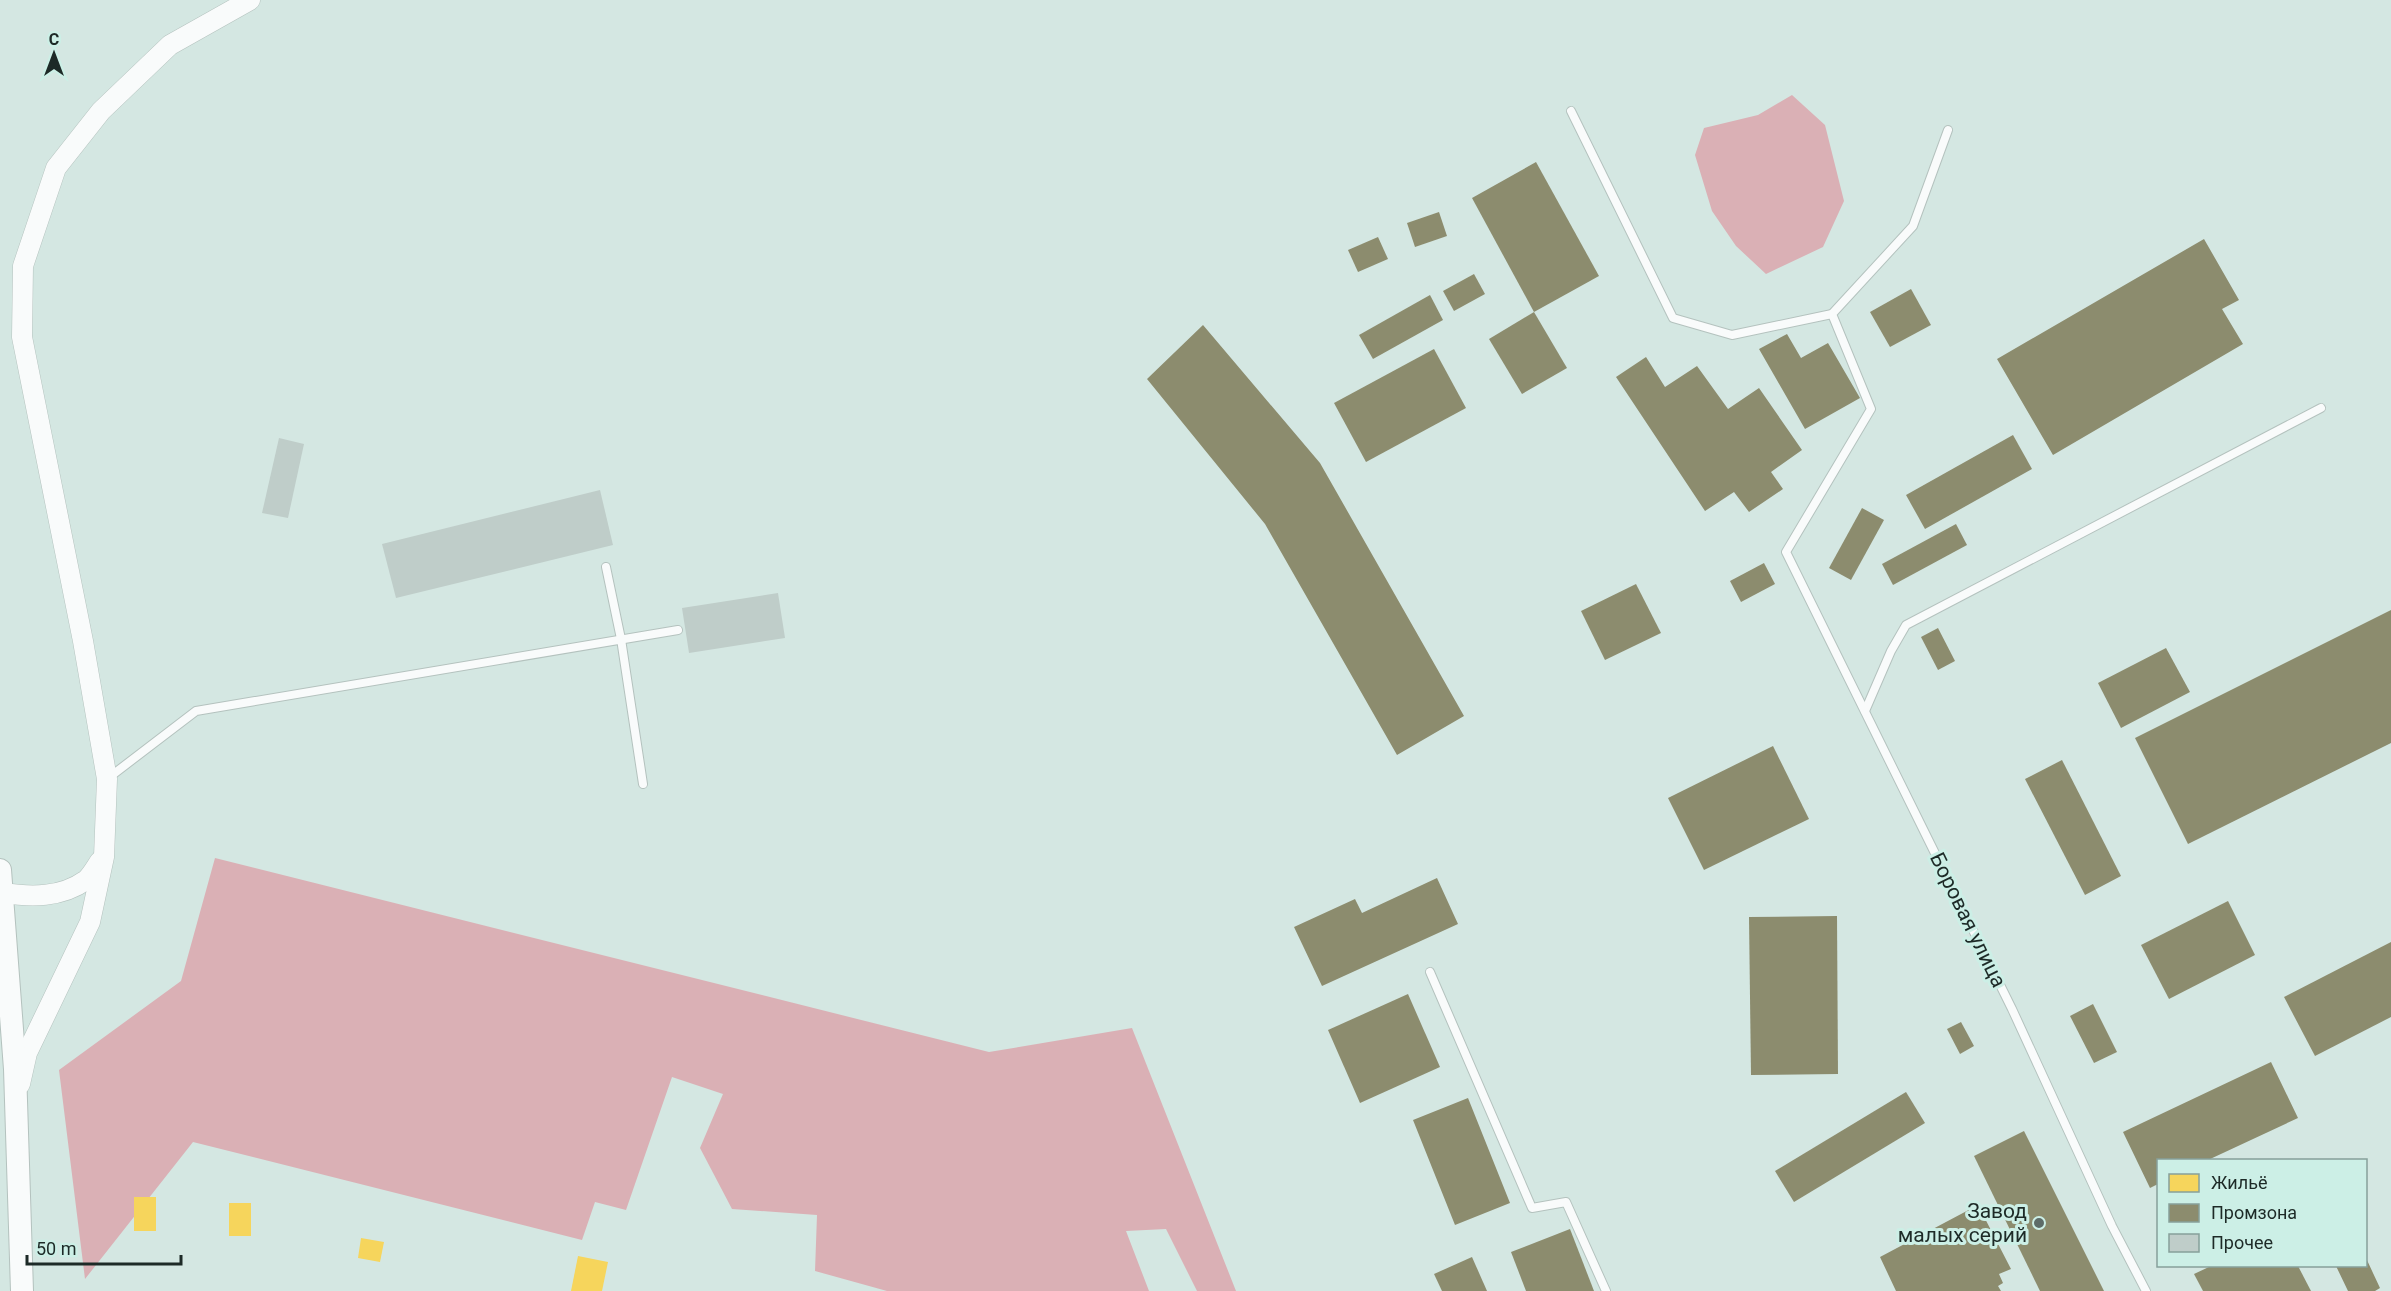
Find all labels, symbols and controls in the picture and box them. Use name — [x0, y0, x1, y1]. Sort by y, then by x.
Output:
north arrow — [24, 24, 84, 84]
text: С — [49, 30, 59, 49]
street label: Боровая улица — [1925, 849, 2011, 991]
legend — [2157, 1159, 2367, 1267]
text: Жильё — [2211, 1172, 2267, 1193]
place label: Завод малых серий — [1898, 1199, 2027, 1247]
text: Промзона — [2211, 1202, 2297, 1223]
marker: Завод малых серий — [2032, 1216, 2046, 1230]
scale bar — [27, 1228, 182, 1266]
text: Прочее — [2211, 1232, 2273, 1253]
text: 50 m — [36, 1238, 76, 1259]

